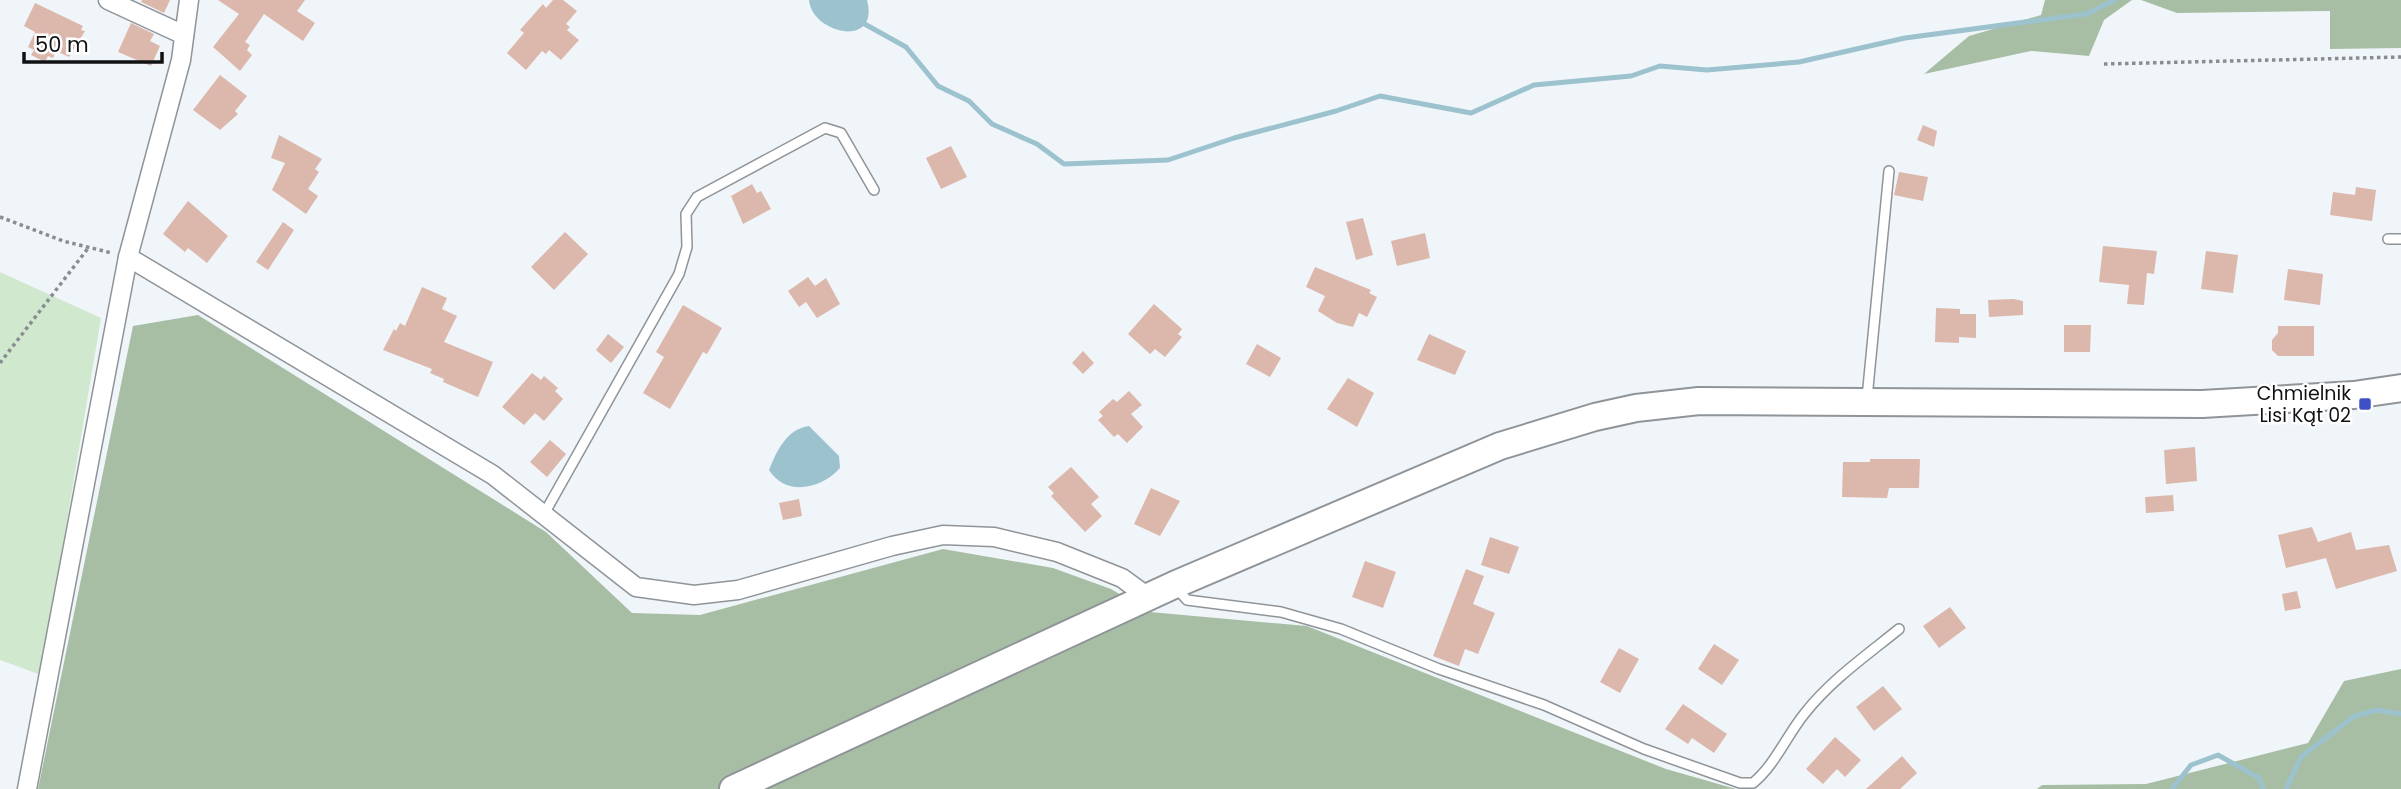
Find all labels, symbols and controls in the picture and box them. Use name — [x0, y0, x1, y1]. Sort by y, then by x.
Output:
scale bar — [24, 21, 163, 65]
text: 50 m — [35, 30, 89, 59]
place label: Chmielnik Lisi Kąt 02 — [2257, 380, 2351, 429]
marker: Chmielnik Lisi Kąt 02 — [2357, 396, 2373, 412]

